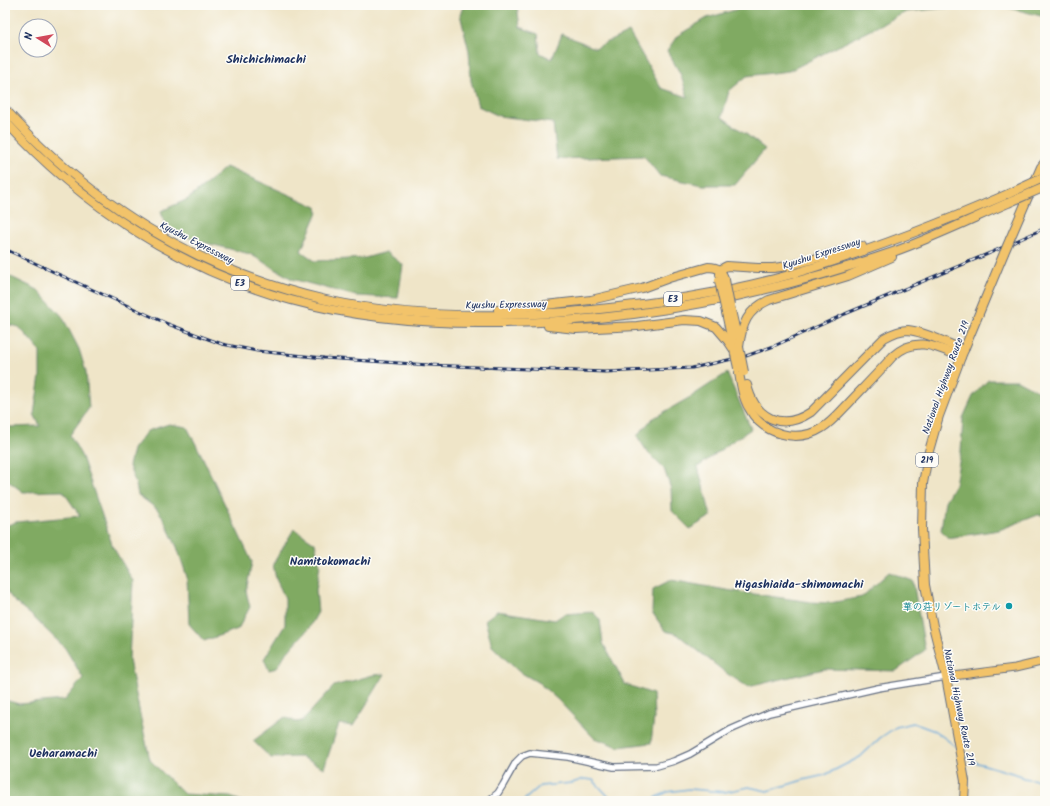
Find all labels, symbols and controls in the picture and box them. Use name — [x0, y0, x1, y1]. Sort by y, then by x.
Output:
north arrow — [18, 18, 58, 58]
text: N — [20, 31, 39, 41]
district label: Shichichimachi — [226, 50, 307, 69]
street label: Kyushu Expressway — [157, 217, 237, 269]
street label: Kyushu Expressway — [780, 234, 863, 274]
road number: E3 — [231, 276, 249, 290]
road number: E3 — [664, 292, 682, 306]
street label: Kyushu Expressway — [465, 296, 547, 314]
street label: National Highway Route 219 — [918, 318, 974, 436]
road number: 219 — [916, 453, 938, 467]
district label: Namitokomachi — [290, 552, 371, 571]
district label: Higashiaida-shimomachi — [735, 575, 864, 594]
place label: 華の荘リゾートホテル — [902, 599, 1001, 615]
marker: 華の荘リゾートホテル — [1004, 601, 1014, 611]
street label: National Highway Route 219 — [939, 647, 979, 767]
district label: Ueharamachi — [29, 744, 98, 763]

